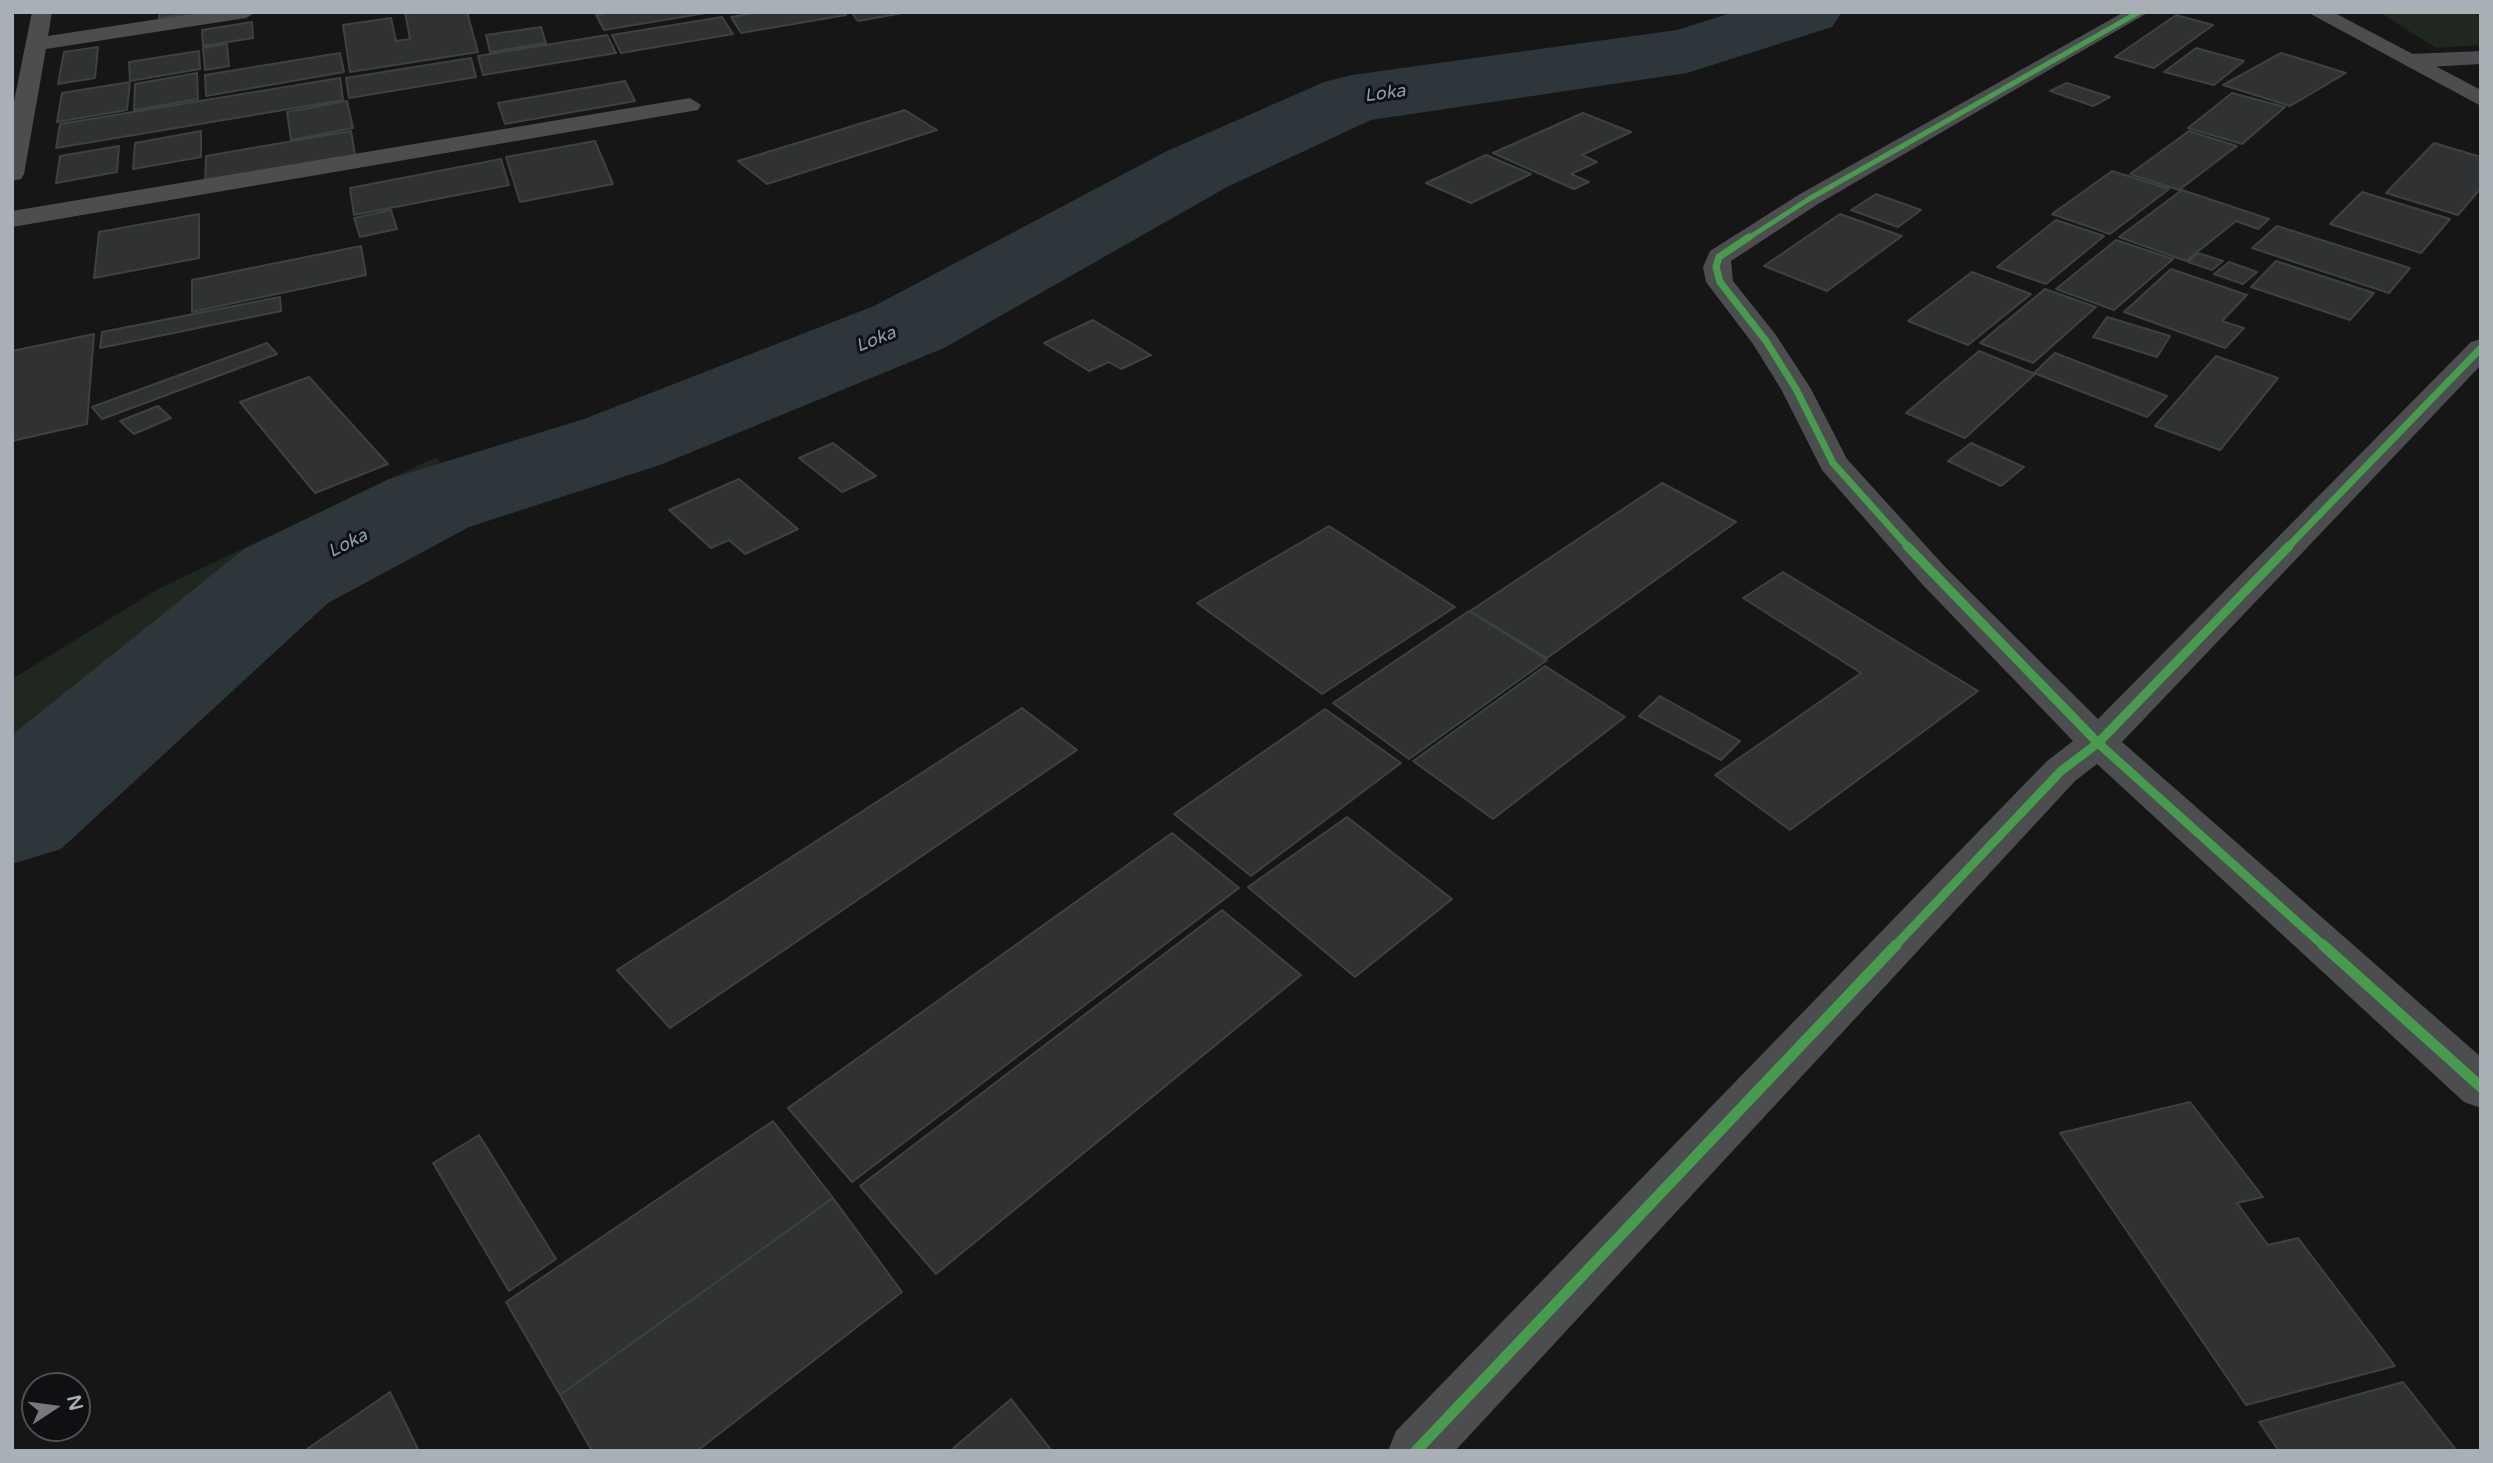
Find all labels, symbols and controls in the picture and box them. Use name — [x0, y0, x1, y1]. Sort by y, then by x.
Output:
water label: Loka — [1363, 80, 1407, 108]
water label: Loka — [853, 322, 899, 358]
water label: Loka — [325, 525, 371, 563]
north arrow — [21, 1372, 91, 1442]
text: N — [62, 1393, 87, 1413]

